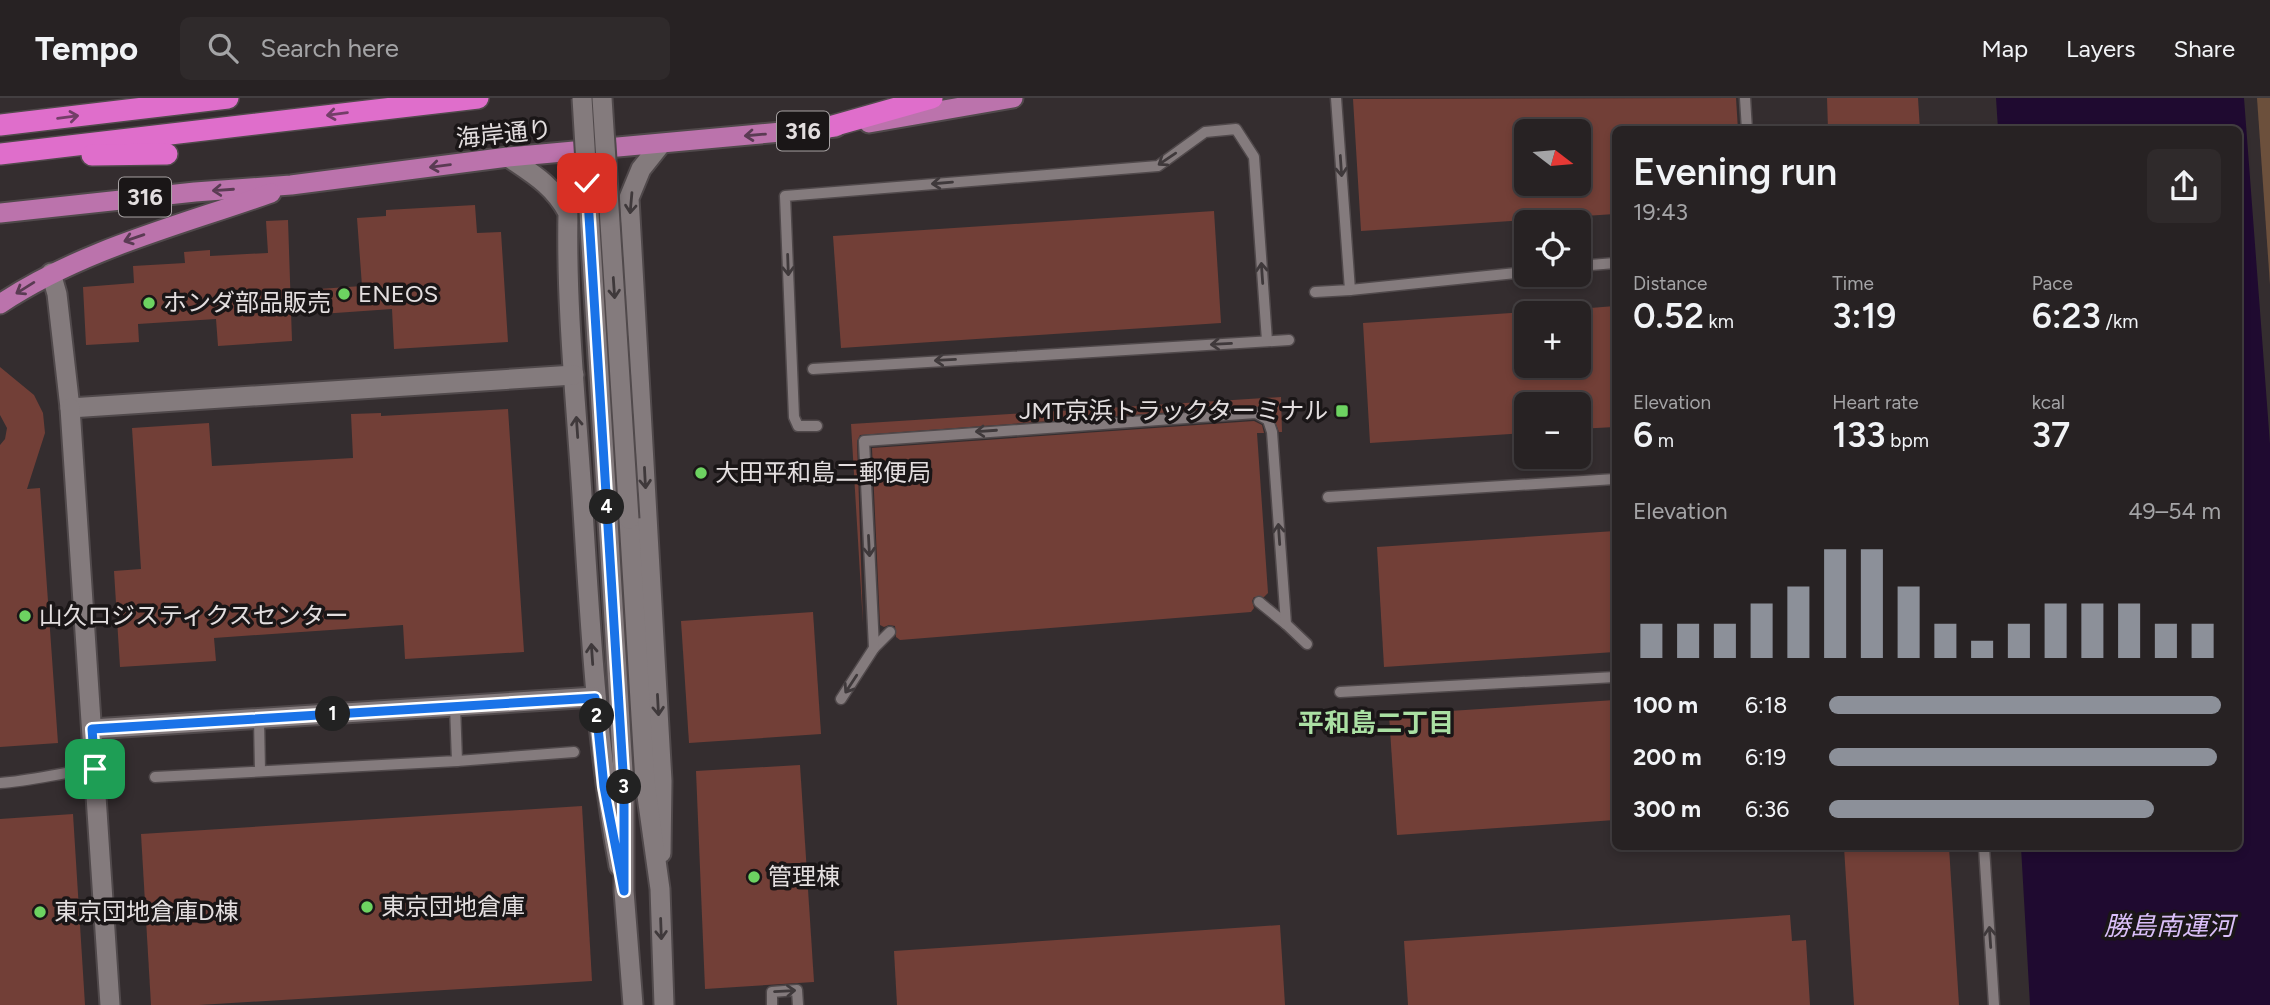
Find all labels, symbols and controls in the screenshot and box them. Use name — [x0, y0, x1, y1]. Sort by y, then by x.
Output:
search box — [180, 17, 670, 80]
text: Tempo — [35, 29, 138, 68]
icon: search — [204, 29, 242, 67]
text: Search here — [260, 32, 399, 64]
text: Map — [1981, 34, 2028, 63]
text: Layers — [2066, 34, 2135, 63]
text: Share — [2173, 34, 2235, 63]
one-way arrow — [326, 107, 348, 120]
one-way arrow — [56, 110, 79, 123]
road number: 316 — [777, 112, 829, 150]
street label: 海岸通り — [455, 114, 553, 153]
north arrow — [1514, 119, 1591, 196]
map controls — [1514, 119, 1591, 469]
one-way arrow — [744, 129, 767, 142]
text: Evening run — [1633, 149, 1837, 195]
button: share — [2147, 149, 2221, 223]
one-way arrow — [1158, 152, 1177, 166]
pin — [557, 153, 617, 213]
one-way arrow — [1335, 154, 1348, 177]
one-way arrow — [429, 159, 452, 172]
icon: check — [568, 164, 606, 202]
one-way arrow — [931, 177, 954, 190]
road number: 316 — [119, 178, 171, 216]
one-way arrow — [212, 184, 235, 197]
one-way arrow — [624, 191, 637, 213]
text: 19:43 — [1633, 198, 1688, 226]
button: locate — [1514, 210, 1591, 287]
one-way arrow — [123, 232, 145, 245]
one-way arrow — [781, 254, 794, 277]
one-way arrow — [1255, 262, 1268, 285]
text: Distance — [1633, 272, 1707, 295]
text: Time — [1832, 272, 1874, 295]
text: Pace — [2032, 272, 2073, 295]
one-way arrow — [608, 277, 621, 300]
place label: ENEOS — [358, 279, 438, 308]
one-way arrow — [15, 281, 35, 295]
marker: ENEOS — [336, 286, 352, 302]
place label: ホンダ部品販売 — [163, 288, 331, 317]
marker: ホンダ部品販売 — [141, 295, 157, 311]
text: 0.52 — [1633, 295, 1704, 337]
text: 3:19 — [1832, 295, 1896, 337]
text: 6:23 — [2032, 295, 2101, 337]
button: + — [1514, 301, 1591, 378]
text: km — [1704, 310, 1734, 333]
text: /km — [2101, 310, 2138, 333]
one-way arrow — [1210, 338, 1233, 351]
one-way arrow — [934, 354, 957, 367]
text: Elevation — [1633, 391, 1711, 414]
text: Heart rate — [1832, 391, 1919, 414]
text: kcal — [2032, 391, 2065, 414]
button: − — [1514, 392, 1591, 469]
place label: JMT京浜トラックターミナル — [1019, 396, 1328, 425]
marker: JMT京浜トラックターミナル — [1334, 403, 1350, 419]
text: 6 — [1633, 414, 1653, 456]
text: 133 — [1832, 414, 1886, 456]
text: 37 — [2032, 414, 2070, 456]
one-way arrow — [570, 416, 583, 438]
one-way arrow — [975, 425, 998, 438]
text: m — [1653, 429, 1674, 452]
text: bpm — [1886, 429, 1929, 452]
place label: 大田平和島二郵便局 — [715, 458, 931, 487]
marker: 大田平和島二郵便局 — [693, 465, 709, 481]
one-way arrow — [638, 467, 651, 490]
pin: 4 — [590, 490, 624, 524]
text: 4 — [600, 495, 613, 518]
text: Elevation — [1633, 497, 1728, 525]
text: 49–54 m — [2128, 497, 2221, 525]
one-way arrow — [1272, 523, 1285, 545]
one-way arrow — [862, 534, 875, 557]
place label: 山久ロジスティクスセンター — [39, 601, 349, 630]
marker: 山久ロジスティクスセンター — [17, 608, 33, 624]
one-way arrow — [585, 643, 598, 665]
one-way arrow — [843, 673, 857, 693]
text: 100 m — [1633, 691, 1698, 719]
text: 6:18 — [1745, 691, 1787, 719]
one-way arrow — [652, 694, 665, 716]
pin: 1 — [316, 696, 350, 732]
pin: 2 — [580, 698, 614, 734]
text: 1 — [328, 702, 337, 725]
text: 2 — [591, 704, 602, 727]
district label: 平和島二丁目 — [1298, 707, 1454, 739]
pin — [65, 739, 125, 799]
text: 200 m — [1633, 743, 1702, 771]
text: 6:19 — [1745, 743, 1786, 771]
icon: arrive — [76, 750, 114, 788]
pin: 3 — [606, 770, 642, 804]
text: 3 — [618, 775, 629, 798]
text: 300 m — [1633, 795, 1701, 823]
text: 6:36 — [1745, 795, 1789, 823]
place label: 管理棟 — [768, 862, 840, 891]
marker: 管理棟 — [746, 869, 762, 885]
place label: 東京団地倉庫 — [381, 892, 525, 921]
place label: 東京団地倉庫D棟 — [54, 897, 239, 926]
marker: 東京団地倉庫 — [359, 899, 375, 915]
marker: 東京団地倉庫D棟 — [32, 904, 48, 920]
water label: 勝島南運河 — [2104, 910, 2239, 942]
one-way arrow — [655, 917, 668, 940]
one-way arrow — [1983, 926, 1996, 949]
one-way arrow — [773, 984, 796, 997]

